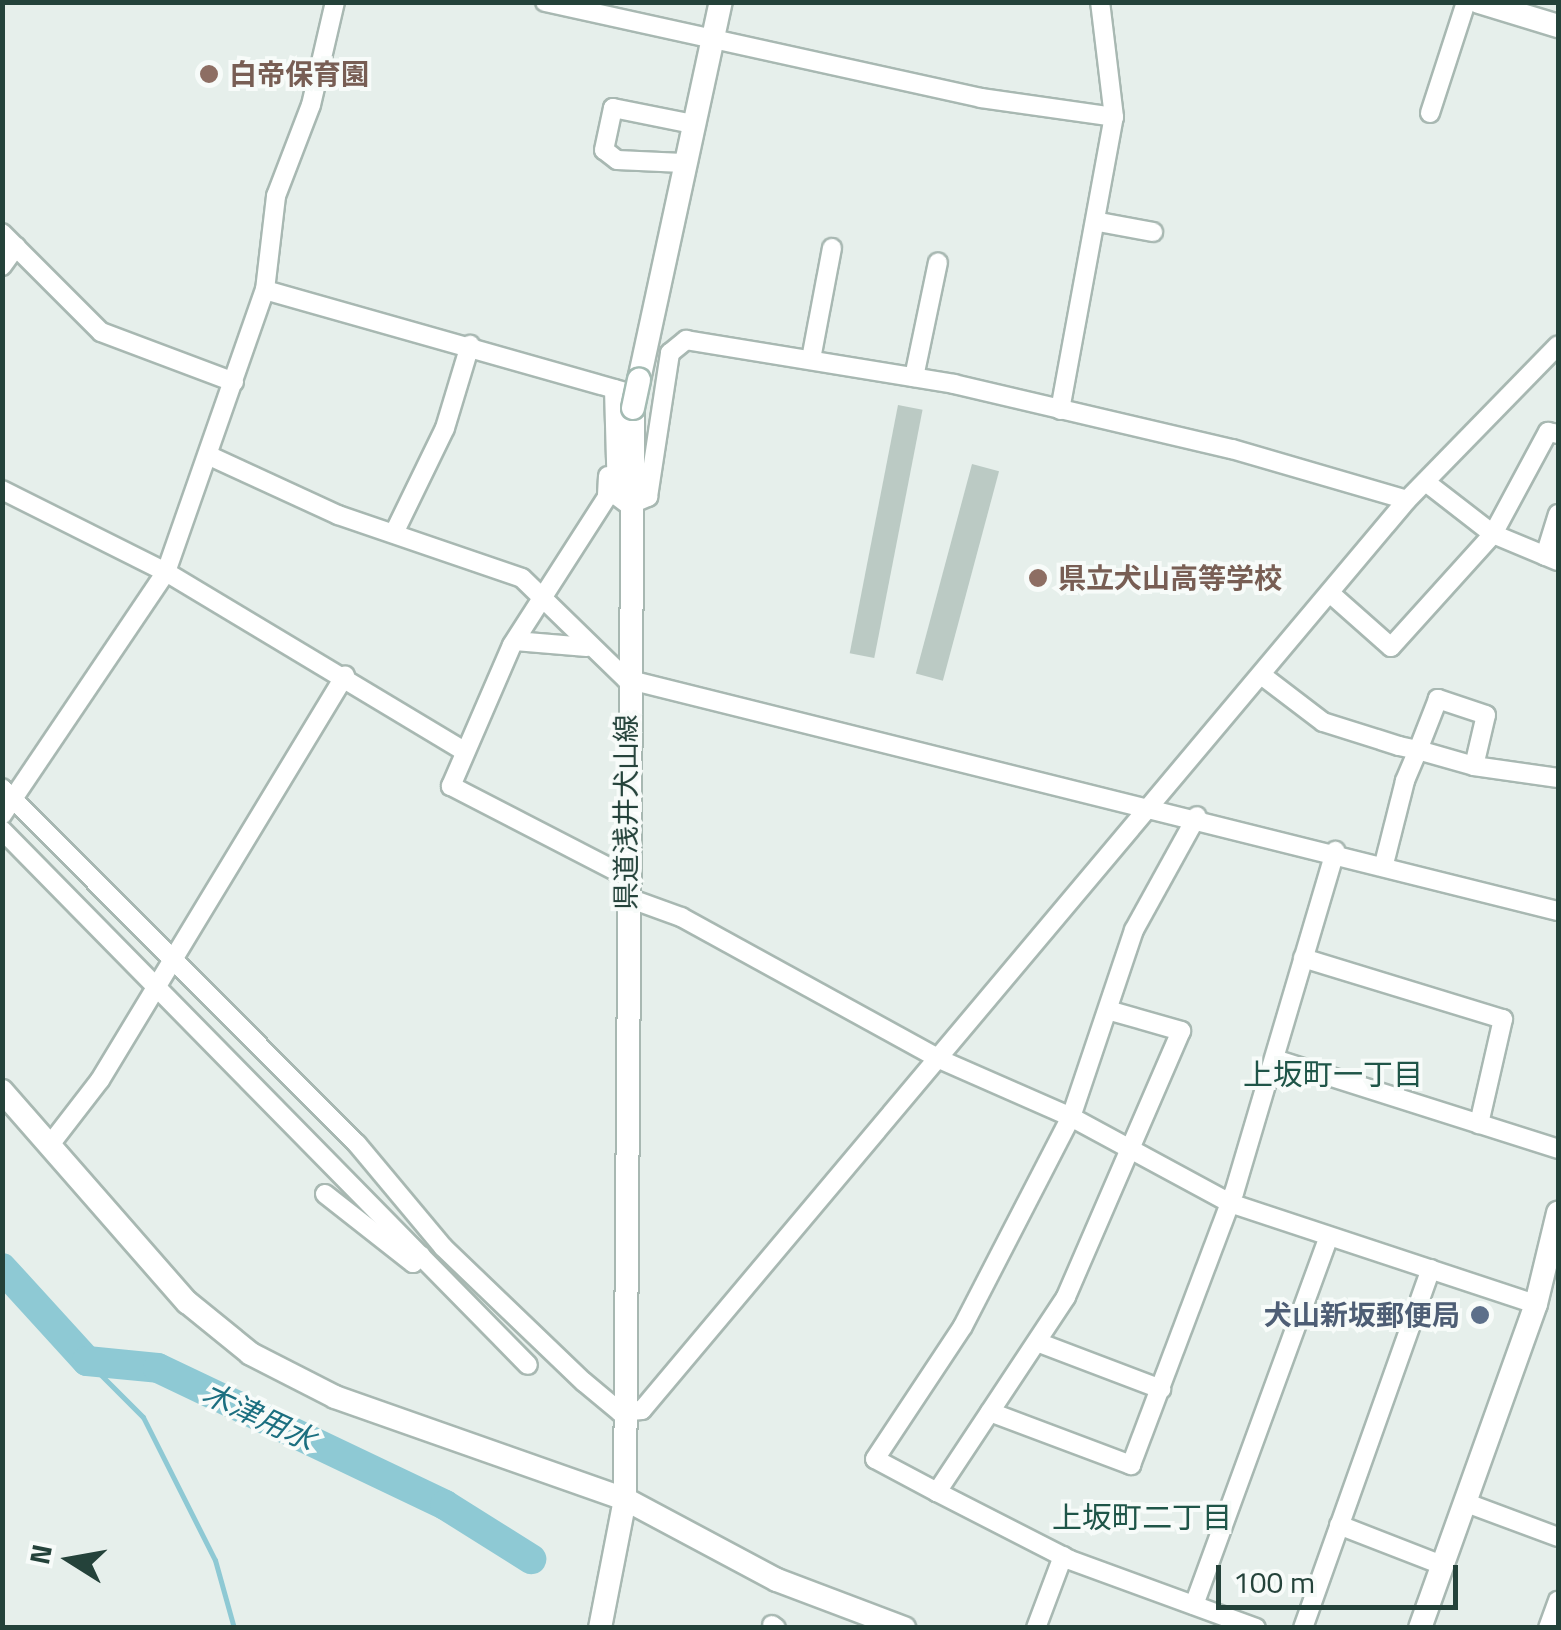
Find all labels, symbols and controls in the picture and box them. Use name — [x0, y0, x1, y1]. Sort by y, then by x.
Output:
place label: 白帝保育園 — [229, 57, 369, 91]
marker: 白帝保育園 — [198, 63, 220, 85]
place label: 県立犬山高等学校 — [1058, 561, 1282, 595]
marker: 県立犬山高等学校 — [1027, 567, 1049, 589]
street label: 県道浅井犬山線 — [609, 714, 643, 910]
district label: 上坂町一丁目 — [1243, 1056, 1423, 1092]
place label: 犬山新坂郵便局 — [1264, 1298, 1460, 1332]
marker: 犬山新坂郵便局 — [1469, 1304, 1491, 1326]
water label: 木津用水 — [197, 1374, 321, 1458]
district label: 上坂町二丁目 — [1052, 1499, 1232, 1535]
north arrow — [20, 1510, 120, 1610]
text: N — [17, 1541, 63, 1568]
scale bar — [1221, 1545, 1464, 1607]
text: 100 m — [1233, 1559, 1315, 1605]

